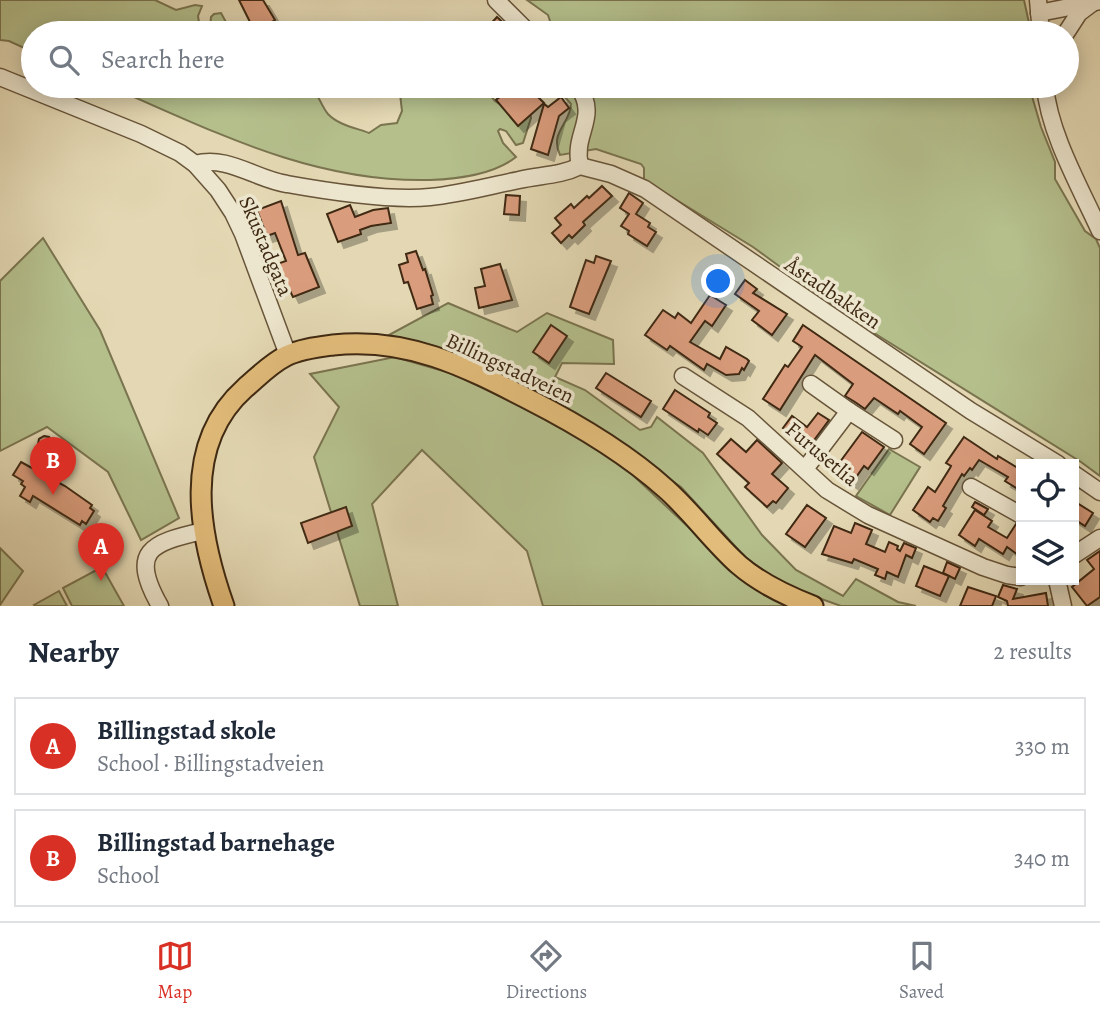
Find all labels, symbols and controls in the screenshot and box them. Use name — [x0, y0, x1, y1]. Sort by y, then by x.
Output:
search box — [21, 21, 1079, 98]
icon: search — [45, 41, 83, 79]
text: Search here — [101, 42, 225, 77]
street label: Skustadgata — [232, 192, 300, 300]
street label: Åstadbakken — [779, 250, 887, 336]
your location — [701, 264, 735, 298]
street label: Billingstadveien — [441, 326, 579, 410]
street label: Furusetlia — [780, 415, 865, 493]
pin: B — [30, 437, 76, 495]
map controls — [1016, 459, 1079, 585]
button: locate — [1016, 459, 1079, 522]
button: layers — [1016, 522, 1079, 585]
pin: A — [78, 523, 124, 581]
text: Nearby — [28, 632, 119, 672]
text: 2 results — [994, 636, 1072, 667]
text: Billingstad skole — [97, 713, 276, 748]
text: A — [46, 731, 60, 762]
text: 330 m — [1015, 731, 1070, 762]
text: School · Billingstadveien — [97, 748, 324, 779]
text: Billingstad barnehage — [97, 825, 335, 860]
text: B — [46, 843, 60, 874]
text: 340 m — [1014, 843, 1070, 874]
text: School — [97, 860, 159, 891]
tab: Map — [156, 937, 194, 1005]
tab: Directions — [506, 937, 587, 1005]
tab: Saved — [899, 937, 944, 1005]

